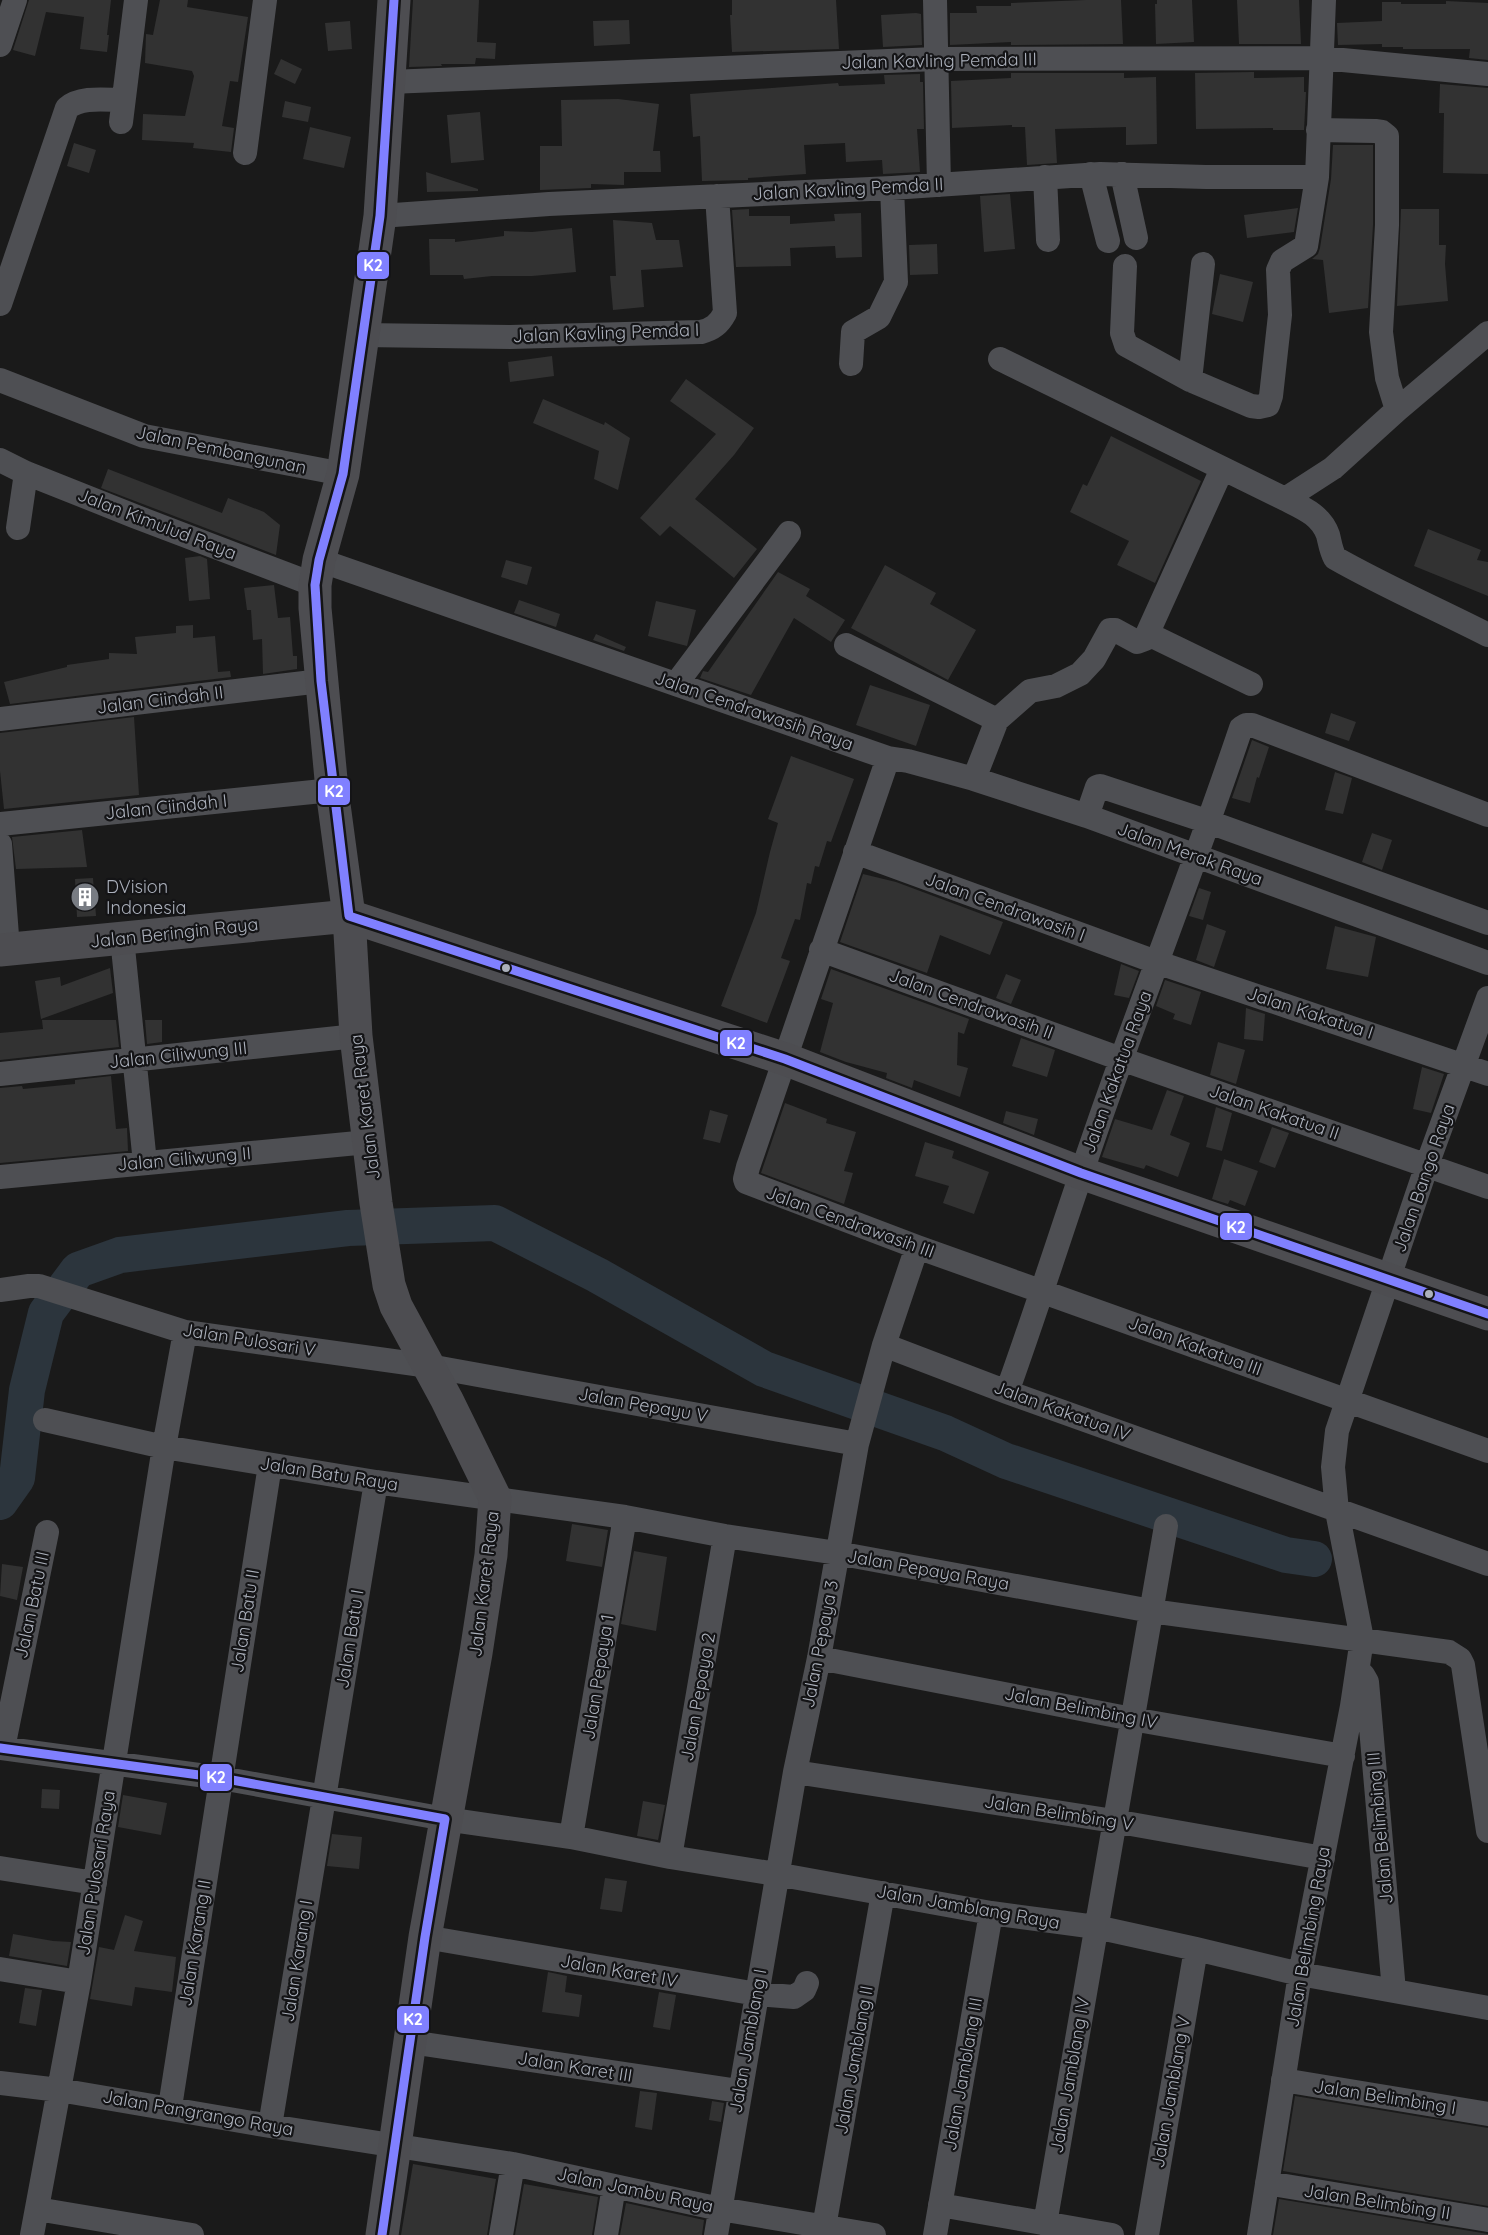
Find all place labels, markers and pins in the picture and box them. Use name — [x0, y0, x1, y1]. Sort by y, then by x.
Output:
place label: DVision Indonesia — [106, 875, 186, 919]
building icon: DVision Indonesia — [69, 881, 101, 913]
unlabelled marker — [500, 962, 512, 974]
unlabelled marker — [1423, 1288, 1435, 1300]

